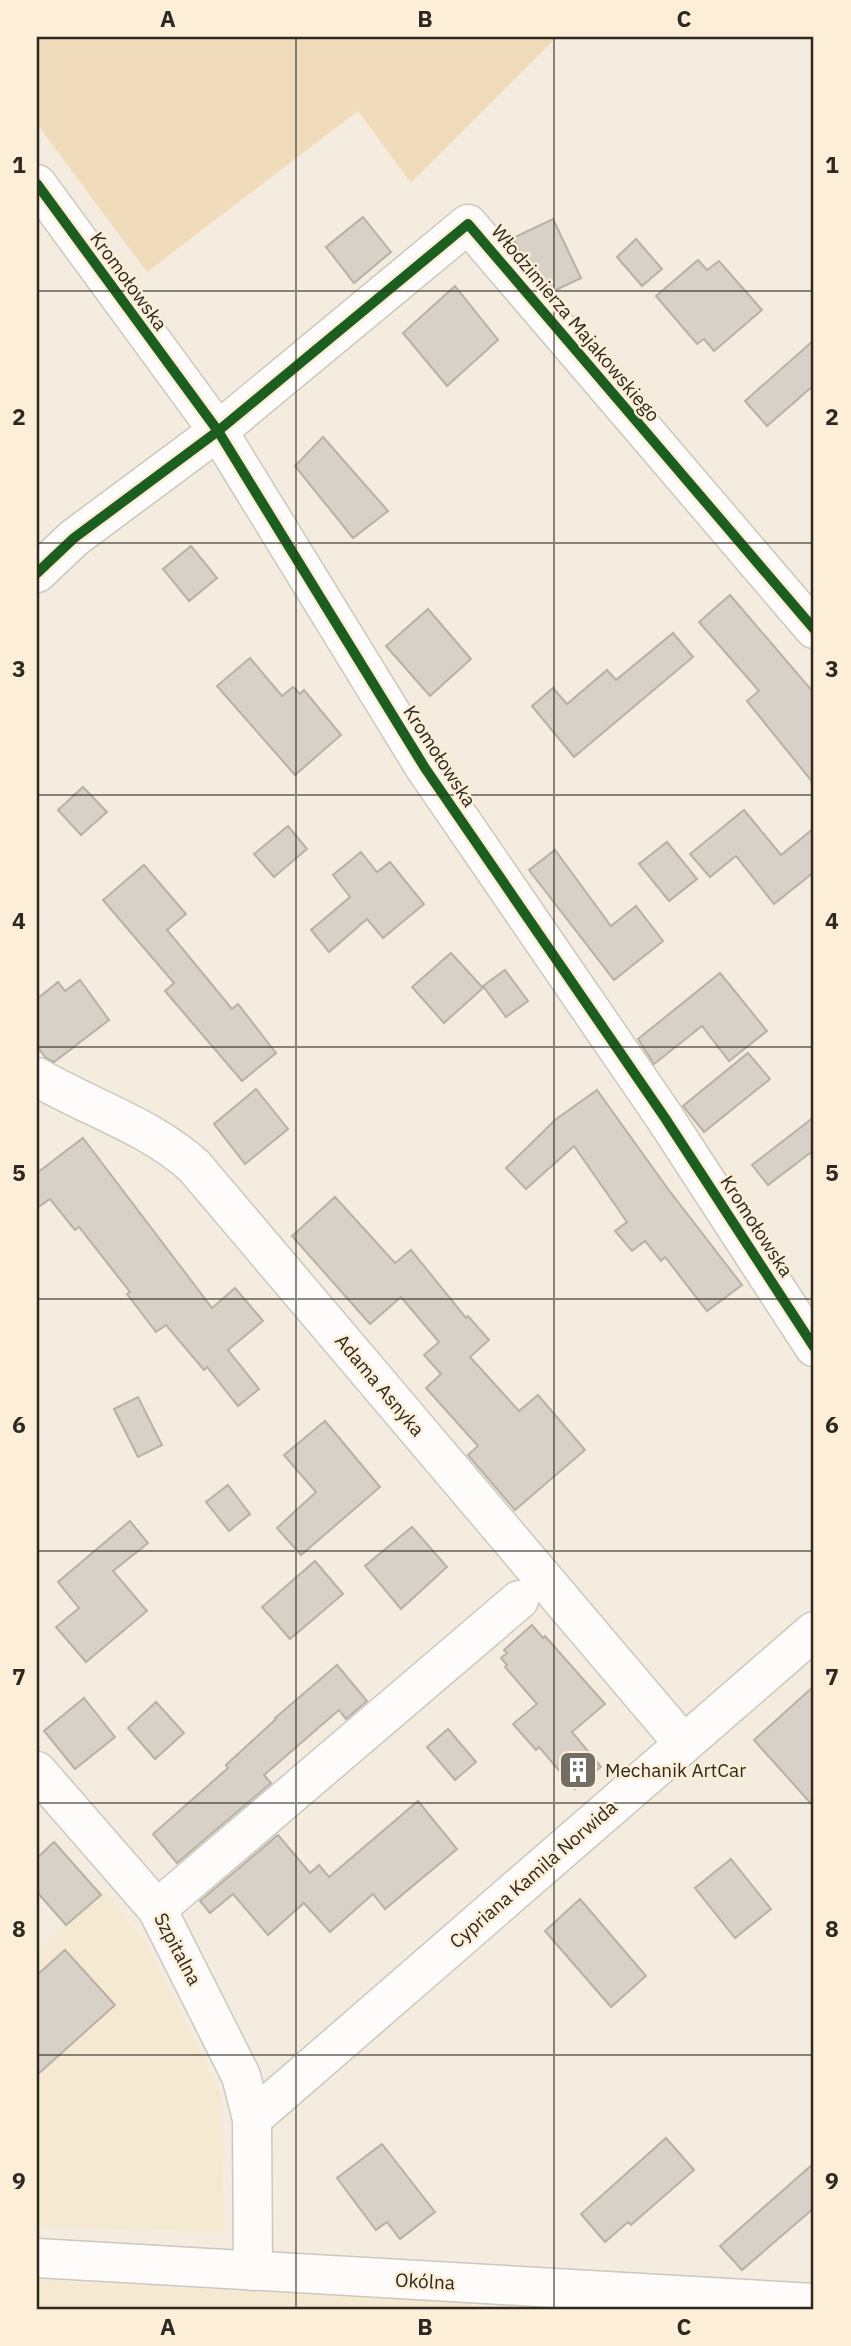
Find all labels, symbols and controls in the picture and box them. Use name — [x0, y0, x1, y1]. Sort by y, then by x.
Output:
text: A — [160, 3, 176, 33]
text: B — [417, 3, 433, 33]
text: C — [677, 3, 692, 33]
text: 1 — [12, 149, 26, 179]
text: 1 — [825, 149, 839, 179]
street label: Włodzimierza Majakowskiego — [486, 220, 666, 426]
street label: Kromołowska — [85, 227, 173, 335]
text: 2 — [12, 401, 26, 431]
text: 2 — [825, 401, 839, 431]
text: 3 — [12, 653, 26, 683]
text: 3 — [825, 653, 839, 683]
street label: Kromołowska — [398, 701, 482, 811]
text: 4 — [12, 905, 26, 935]
text: 4 — [825, 905, 839, 935]
text: 5 — [12, 1157, 26, 1187]
text: 5 — [825, 1157, 839, 1187]
street label: Kromołowska — [715, 1171, 799, 1281]
street label: Adama Asnyka — [330, 1329, 430, 1441]
text: 6 — [12, 1409, 26, 1439]
text: 6 — [825, 1409, 839, 1439]
text: 7 — [12, 1661, 26, 1691]
text: 7 — [825, 1661, 839, 1691]
building icon: Mechanik ArtCar — [557, 1749, 599, 1791]
place label: Mechanik ArtCar — [605, 1758, 746, 1782]
street label: Cypriana Kamila Norwida — [444, 1795, 622, 1953]
street label: Szpitalna — [149, 1909, 207, 1989]
text: 8 — [12, 1913, 26, 1943]
text: 8 — [825, 1913, 839, 1943]
text: 9 — [12, 2165, 26, 2195]
text: 9 — [825, 2165, 839, 2195]
street label: Okólna — [394, 2267, 456, 2295]
text: A — [160, 2311, 176, 2341]
text: B — [417, 2311, 433, 2341]
text: C — [677, 2311, 692, 2341]

